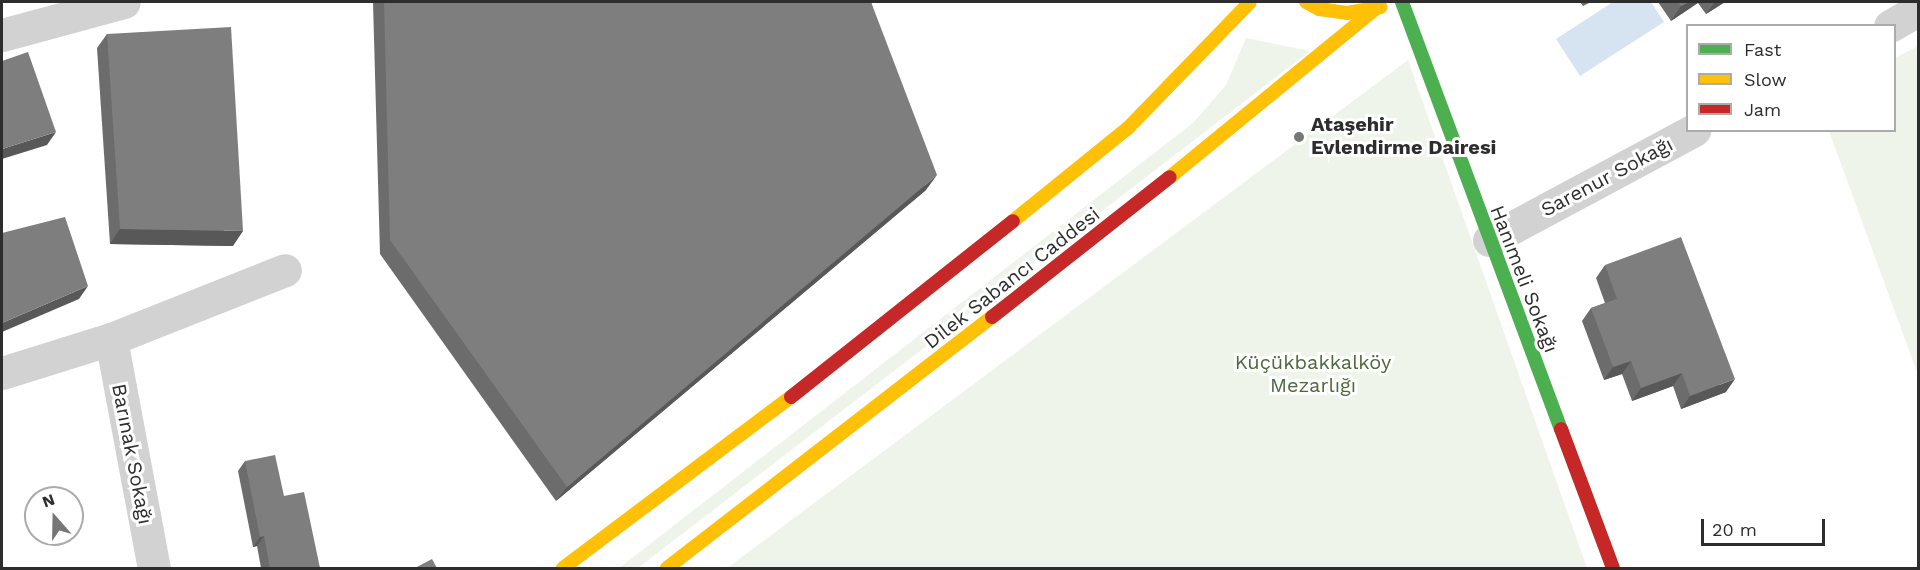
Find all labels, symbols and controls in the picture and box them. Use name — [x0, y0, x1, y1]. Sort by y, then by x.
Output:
legend — [1686, 24, 1896, 132]
text: Fast — [1744, 39, 1781, 60]
text: Slow — [1744, 69, 1787, 90]
text: Jam — [1744, 99, 1781, 120]
place label: Ataşehir Evlendirme Dairesi — [1311, 113, 1496, 160]
marker: Ataşehir Evlendirme Dairesi — [1292, 130, 1306, 144]
street label: Sarenur Sokağı — [1537, 132, 1677, 222]
street label: Dilek Sabancı Caddesi — [919, 202, 1105, 354]
street label: Hanımeli Sokağı — [1485, 202, 1563, 356]
park label: Küçükbakkalköy Mezarlığı — [1235, 350, 1391, 397]
street label: Barınak Sokağı — [107, 382, 157, 526]
north arrow — [24, 486, 84, 546]
text: N — [40, 490, 57, 511]
scale bar — [1704, 507, 1828, 545]
text: 20 m — [1712, 519, 1757, 540]

